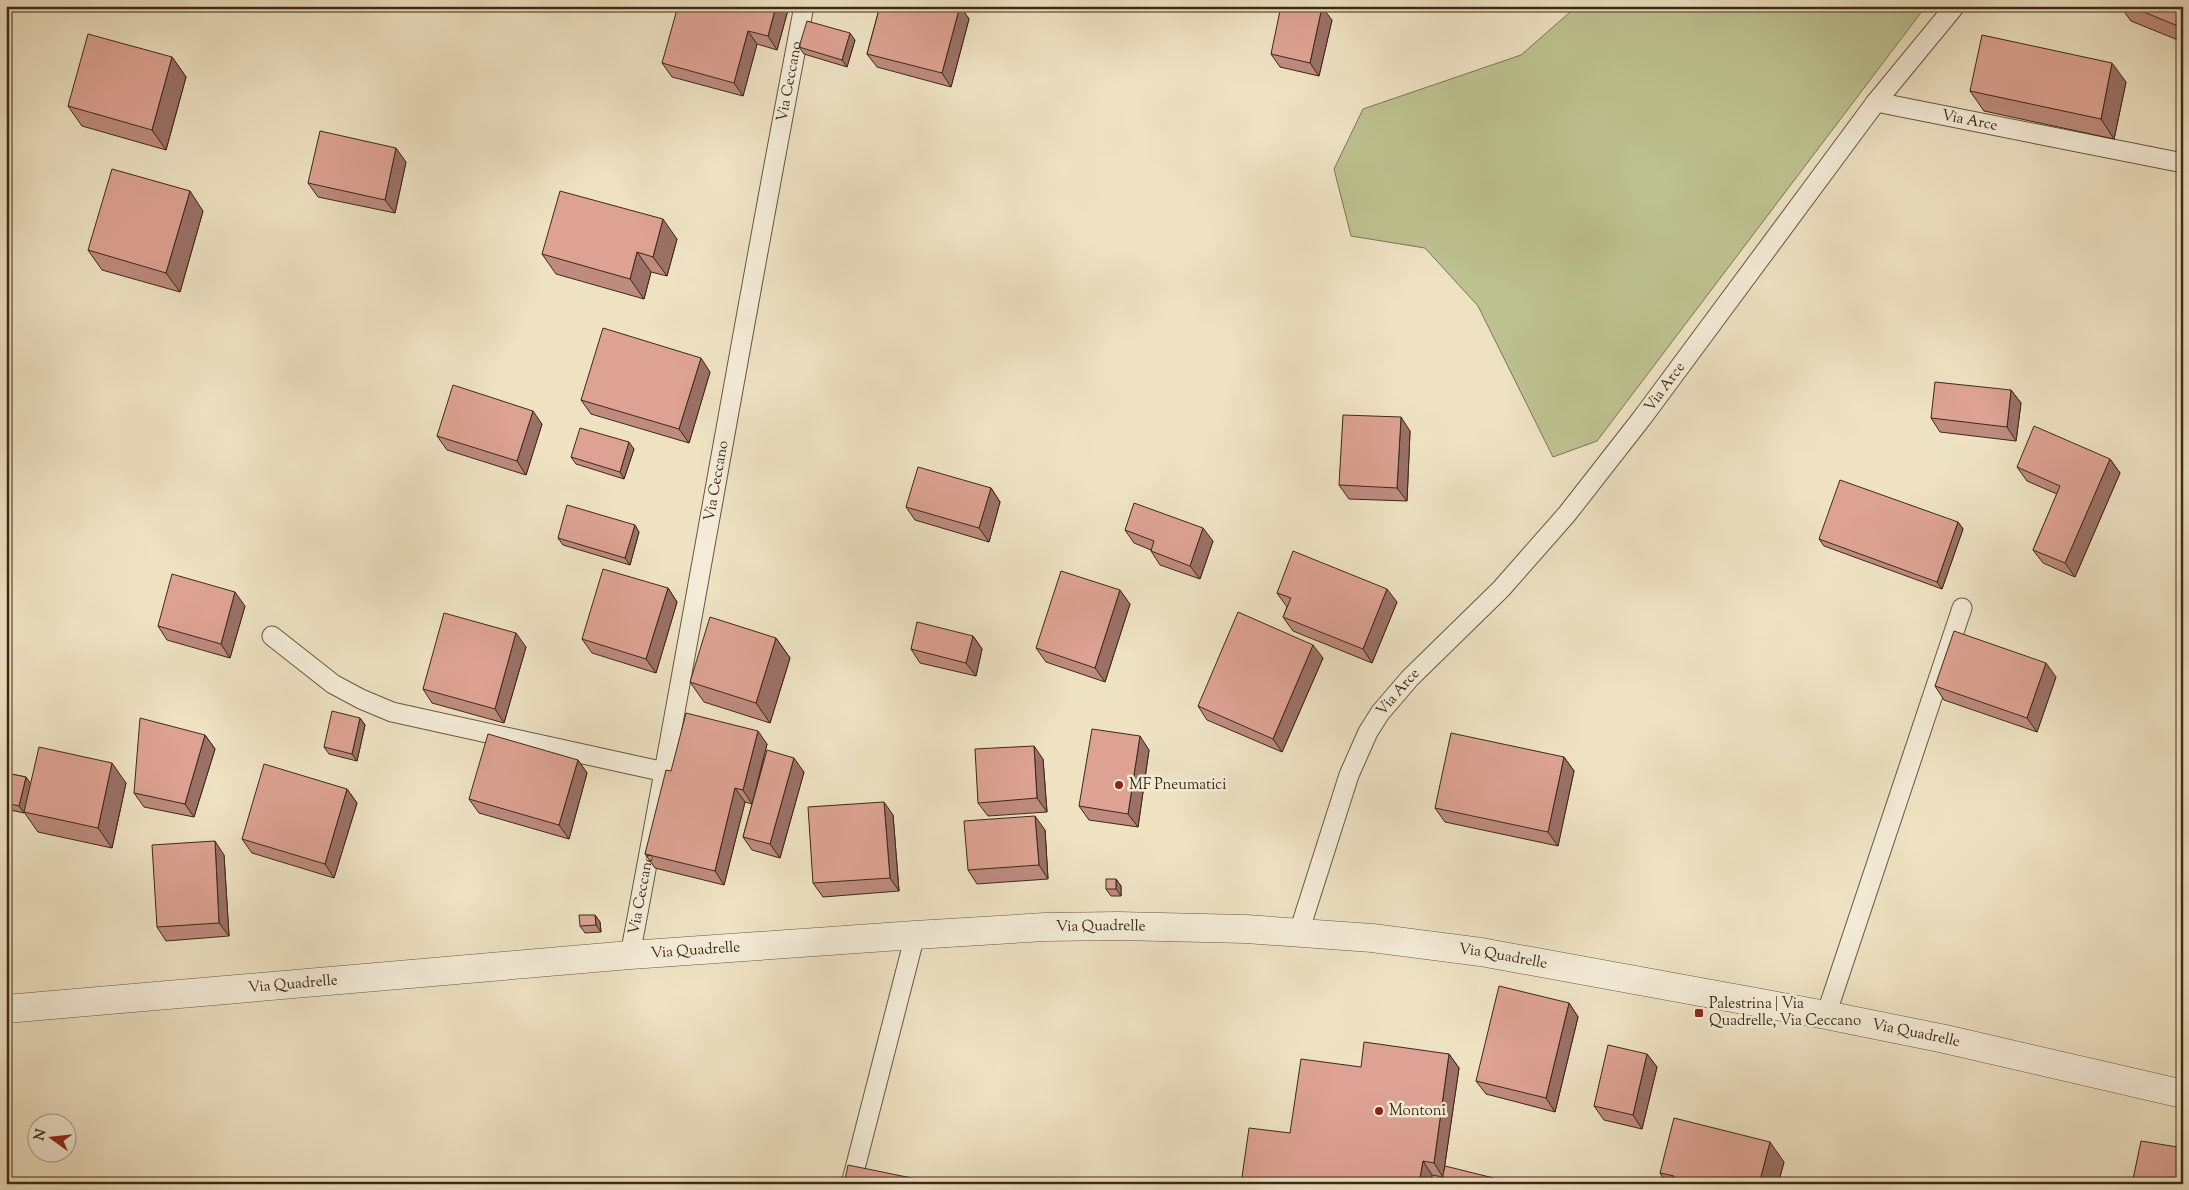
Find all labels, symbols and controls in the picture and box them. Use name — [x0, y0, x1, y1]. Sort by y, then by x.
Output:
street label: Via Ceccano — [772, 39, 808, 124]
street label: Via Arce — [1940, 105, 2000, 136]
street label: Via Arce — [1640, 358, 1690, 416]
street label: Via Ceccano — [699, 439, 734, 523]
street label: Via Arce — [1372, 663, 1425, 720]
place label: MF Pneumatici — [1129, 775, 1226, 796]
marker: MF Pneumatici — [1113, 779, 1125, 791]
street label: Via Ceccano — [624, 852, 659, 936]
street label: Via Quadrelle — [1056, 915, 1146, 937]
street label: Via Quadrelle — [650, 937, 741, 964]
street label: Via Quadrelle — [1457, 939, 1549, 974]
street label: Via Quadrelle — [247, 970, 339, 998]
place label: Palestrina | Via Quadrelle, Via Ceccano — [1709, 994, 1861, 1032]
marker: Palestrina | Via Quadrelle, Via Ceccano — [1693, 1007, 1705, 1019]
street label: Via Quadrelle — [1870, 1014, 1962, 1053]
place label: Montoni — [1389, 1101, 1446, 1122]
marker: Montoni — [1373, 1105, 1385, 1117]
north arrow — [28, 1112, 78, 1162]
text: N — [30, 1127, 52, 1143]

